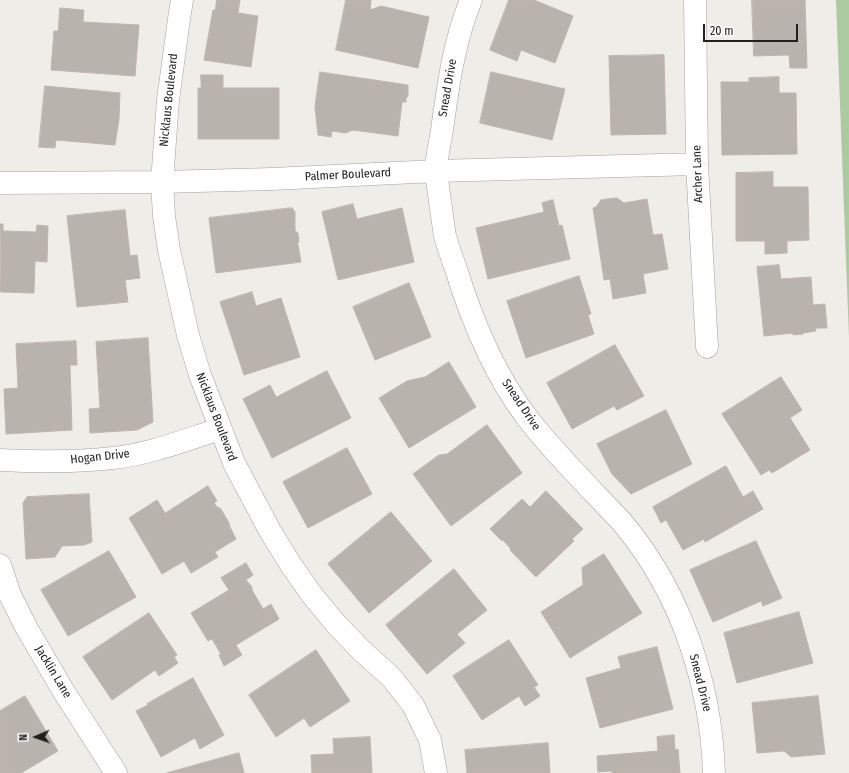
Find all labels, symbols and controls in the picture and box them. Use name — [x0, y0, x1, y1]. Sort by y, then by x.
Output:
scale bar — [705, 16, 800, 42]
text: 20 m — [710, 24, 734, 38]
street label: Nicklaus Boulevard — [157, 53, 181, 147]
street label: Snead Drive — [436, 58, 460, 118]
street label: Archer Lane — [690, 145, 706, 203]
street label: Palmer Boulevard — [305, 166, 391, 184]
street label: Nicklaus Boulevard — [192, 371, 240, 463]
street label: Snead Drive — [499, 377, 543, 433]
street label: Hogan Drive — [70, 447, 130, 467]
street label: Jacklin Lane — [32, 643, 74, 701]
street label: Snead Drive — [686, 653, 714, 713]
north arrow — [16, 717, 56, 757]
text: N — [17, 734, 30, 741]

